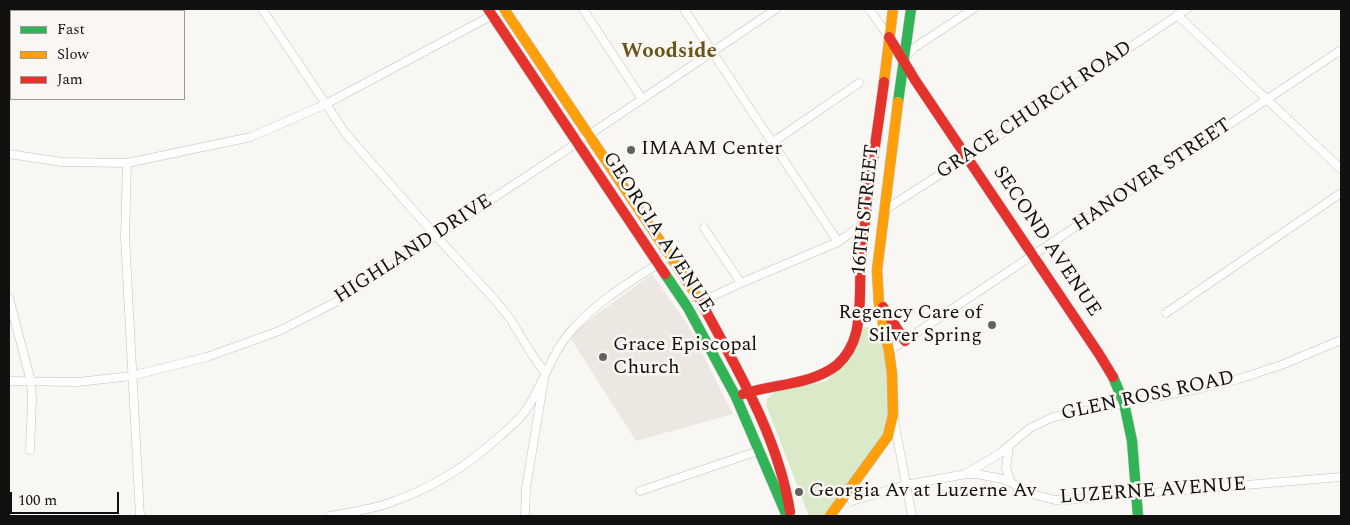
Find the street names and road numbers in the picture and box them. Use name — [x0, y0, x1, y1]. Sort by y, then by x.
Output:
street label: GRACE CHURCH ROAD — [933, 37, 1137, 185]
street label: HANOVER STREET — [1069, 114, 1237, 238]
street label: 16TH STREET — [848, 143, 886, 277]
street label: GEORGIA AVENUE — [596, 148, 718, 318]
street label: SECOND AVENUE — [987, 162, 1105, 322]
street label: HIGHLAND DRIVE — [331, 190, 497, 310]
street label: GLEN ROSS ROAD — [1059, 367, 1237, 427]
street label: LUZERNE AVENUE — [1059, 474, 1247, 510]

